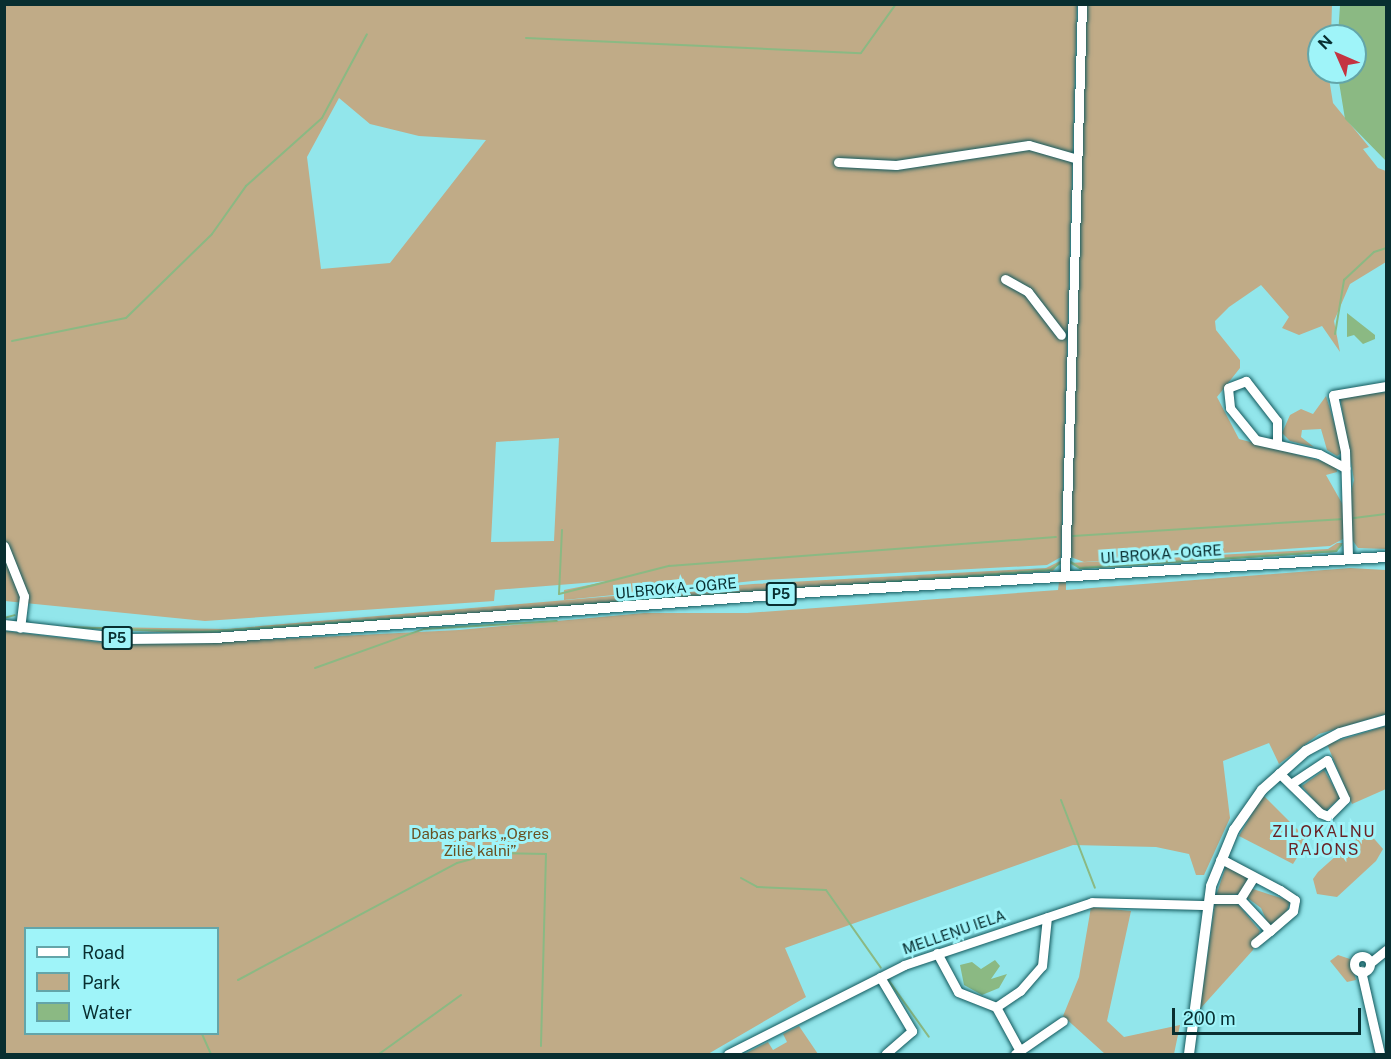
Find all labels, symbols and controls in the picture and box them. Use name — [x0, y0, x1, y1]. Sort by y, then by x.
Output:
north arrow — [1307, 24, 1367, 84]
text: N — [1314, 31, 1336, 53]
street label: ULBROKA - OGRE — [1098, 541, 1224, 567]
street label: ULBROKA - OGRE — [613, 574, 739, 602]
road number: P5 — [764, 583, 798, 605]
road number: P5 — [100, 627, 134, 649]
district label: ZILOKALNU RAJONS — [1272, 822, 1376, 860]
park label: Dabas parks „Ogres Zilie kalni” — [411, 824, 549, 859]
street label: MELLEŅU IELA — [900, 906, 1008, 958]
legend — [24, 927, 219, 1035]
text: Road — [82, 942, 125, 963]
text: Park — [82, 972, 120, 993]
scale bar — [1175, 996, 1364, 1034]
text: Water — [82, 1002, 132, 1023]
text: 200 m — [1183, 1008, 1236, 1029]

